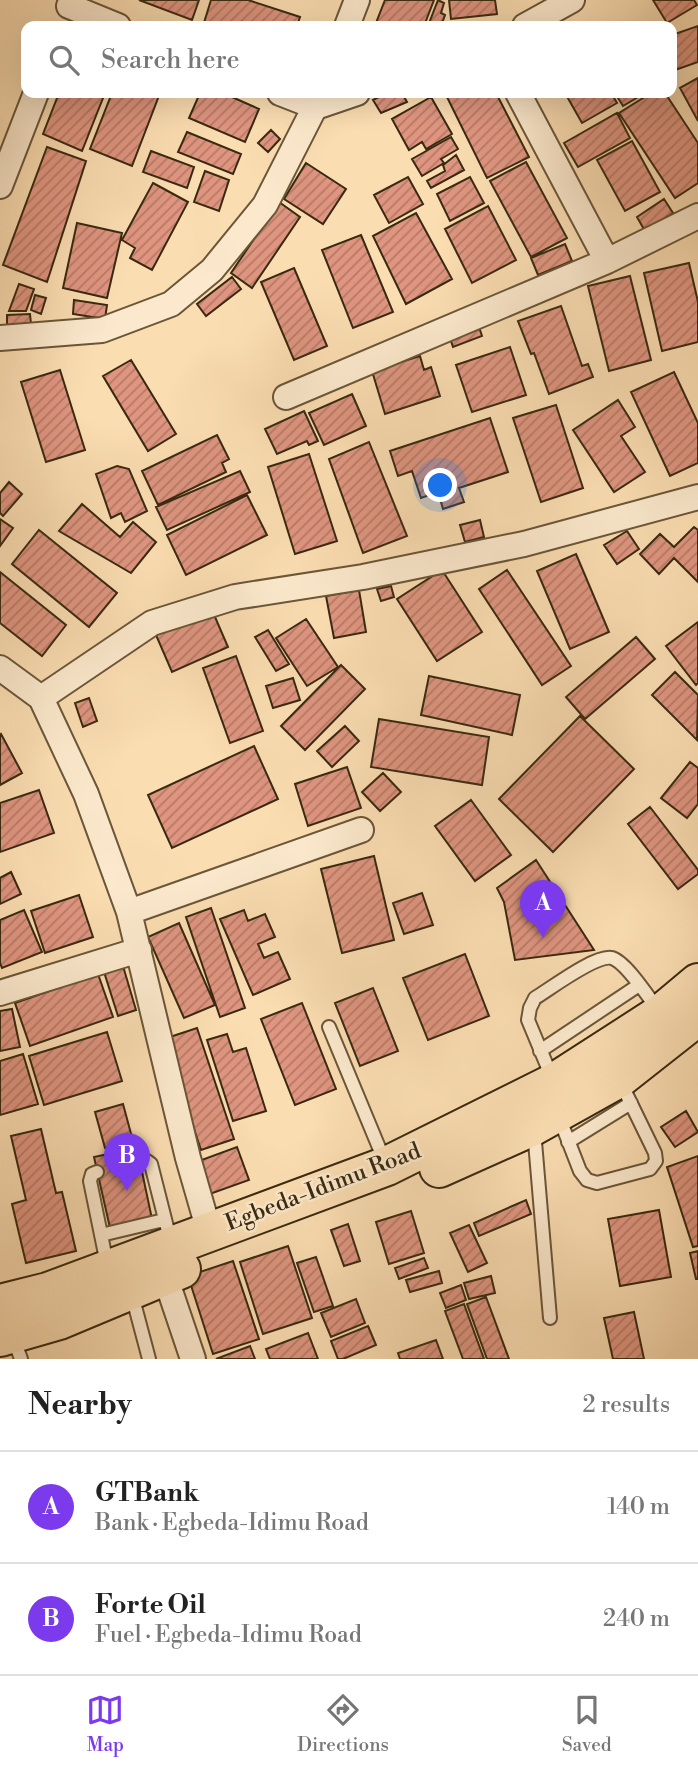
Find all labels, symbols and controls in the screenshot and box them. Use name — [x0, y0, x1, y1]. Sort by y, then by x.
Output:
search box — [21, 21, 677, 98]
icon: search — [45, 41, 83, 79]
text: Search here — [101, 44, 240, 76]
your location — [423, 468, 457, 502]
pin: A — [520, 880, 566, 938]
pin: B — [104, 1133, 150, 1191]
street label: Egbeda-Idimu Road — [221, 1137, 425, 1237]
text: Nearby — [28, 1386, 132, 1424]
text: 2 results — [583, 1391, 670, 1419]
text: GTBank — [95, 1477, 199, 1509]
text: A — [43, 1493, 59, 1521]
text: 140 m — [607, 1493, 670, 1521]
text: Bank · Egbeda-Idimu Road — [95, 1509, 369, 1537]
text: Forte Oil — [95, 1589, 206, 1621]
text: B — [42, 1605, 60, 1633]
text: 240 m — [603, 1605, 670, 1633]
text: Fuel · Egbeda-Idimu Road — [95, 1621, 362, 1649]
tab: Map — [86, 1691, 124, 1757]
tab: Directions — [297, 1691, 389, 1757]
tab: Saved — [562, 1691, 612, 1757]

